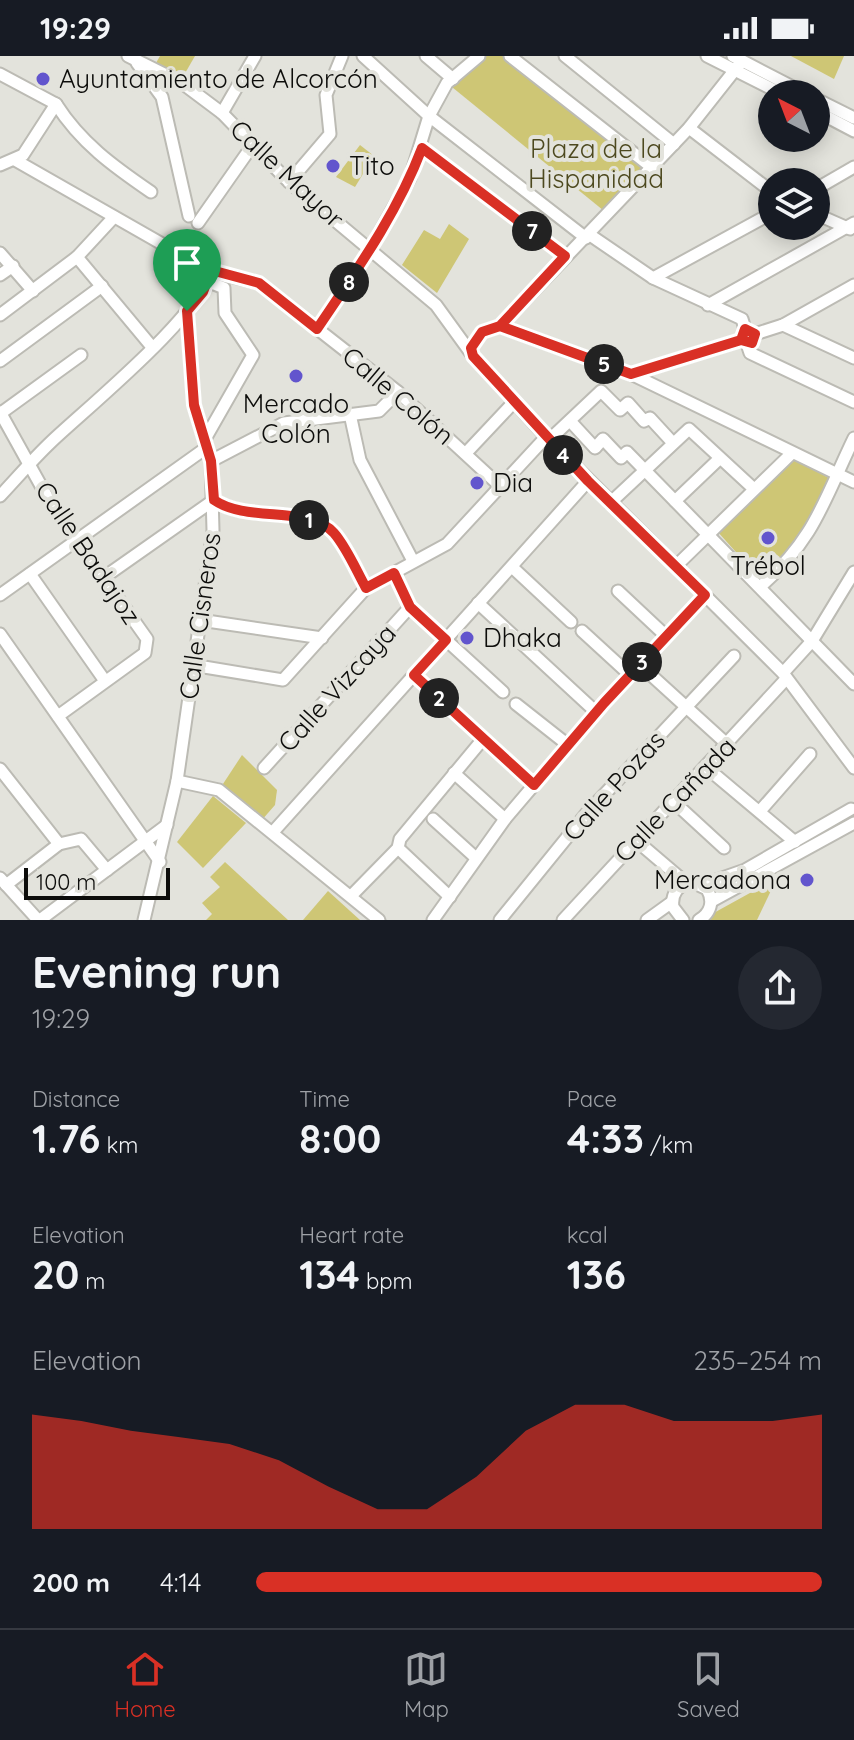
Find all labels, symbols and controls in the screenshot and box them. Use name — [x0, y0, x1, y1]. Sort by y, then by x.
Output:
text: 19:29 — [40, 9, 111, 47]
place label: Ayuntamiento de Alcorcón — [59, 62, 378, 95]
marker: Ayuntamiento de Alcorcón — [34, 70, 52, 88]
north arrow — [758, 80, 830, 152]
map controls — [758, 80, 830, 240]
street label: Calle Mayor — [223, 113, 351, 235]
park label: Plaza de la Hispanidad — [528, 132, 664, 195]
place label: Tito — [349, 149, 395, 182]
marker: Tito — [324, 157, 342, 175]
button: layers — [758, 168, 830, 240]
pin: 7 — [512, 211, 552, 251]
text: 7 — [526, 217, 538, 245]
pin — [153, 229, 221, 311]
icon: arrive — [165, 241, 209, 285]
pin: 8 — [329, 262, 369, 302]
text: 8 — [343, 268, 355, 296]
street label: Calle Colón — [336, 339, 461, 452]
pin: 5 — [584, 344, 624, 384]
text: 5 — [598, 350, 610, 378]
marker: Mercado Colón — [287, 367, 305, 385]
place label: Mercado Colón — [243, 387, 349, 450]
pin: 4 — [543, 435, 583, 475]
text: 4 — [557, 441, 569, 469]
place label: Dia — [493, 466, 533, 499]
marker: Dia — [468, 474, 486, 492]
street label: Calle Badajoz — [29, 475, 148, 630]
pin: 1 — [289, 500, 329, 540]
text: 1 — [305, 506, 313, 534]
marker: Trébol — [759, 529, 777, 547]
street label: Calle Cisneros — [171, 530, 228, 701]
place label: Trébol — [730, 549, 806, 582]
street label: Calle Vizcaya — [270, 617, 403, 759]
place label: Dhaka — [483, 621, 562, 654]
marker: Dhaka — [458, 629, 476, 647]
pin: 3 — [622, 642, 662, 682]
text: 3 — [636, 648, 648, 676]
pin: 2 — [419, 678, 459, 718]
text: 2 — [433, 684, 445, 712]
street label: Calle Pozas — [555, 724, 672, 848]
street label: Calle Cañada — [607, 730, 743, 869]
place label: Mercadona — [654, 863, 791, 896]
scale bar — [24, 864, 170, 900]
text: 100 m — [36, 868, 96, 896]
marker: Mercadona — [798, 871, 816, 889]
text: Evening run — [32, 944, 281, 999]
button: share — [738, 946, 822, 1030]
text: 19:29 — [32, 1002, 90, 1035]
text: Distance — [32, 1085, 120, 1113]
text: Time — [299, 1085, 350, 1113]
text: Pace — [567, 1085, 617, 1113]
text: 1.76 — [32, 1113, 100, 1163]
text: 8:00 — [299, 1113, 381, 1163]
text: 4:33 — [567, 1113, 644, 1163]
text: km — [100, 1131, 138, 1159]
text: /km — [644, 1131, 693, 1159]
text: Elevation — [32, 1221, 125, 1249]
text: Heart rate — [299, 1221, 404, 1249]
text: kcal — [567, 1221, 608, 1249]
text: 20 — [32, 1249, 79, 1299]
text: 134 — [299, 1249, 360, 1299]
text: 136 — [567, 1249, 626, 1299]
text: m — [79, 1267, 105, 1295]
text: bpm — [360, 1267, 413, 1295]
text: Elevation — [32, 1344, 142, 1377]
text: 235–254 m — [693, 1344, 822, 1377]
text: 200 m — [32, 1566, 110, 1599]
text: 4:14 — [160, 1566, 202, 1599]
tab: Home — [114, 1647, 176, 1723]
tab: Map — [404, 1647, 449, 1723]
tab: Saved — [677, 1647, 740, 1723]

